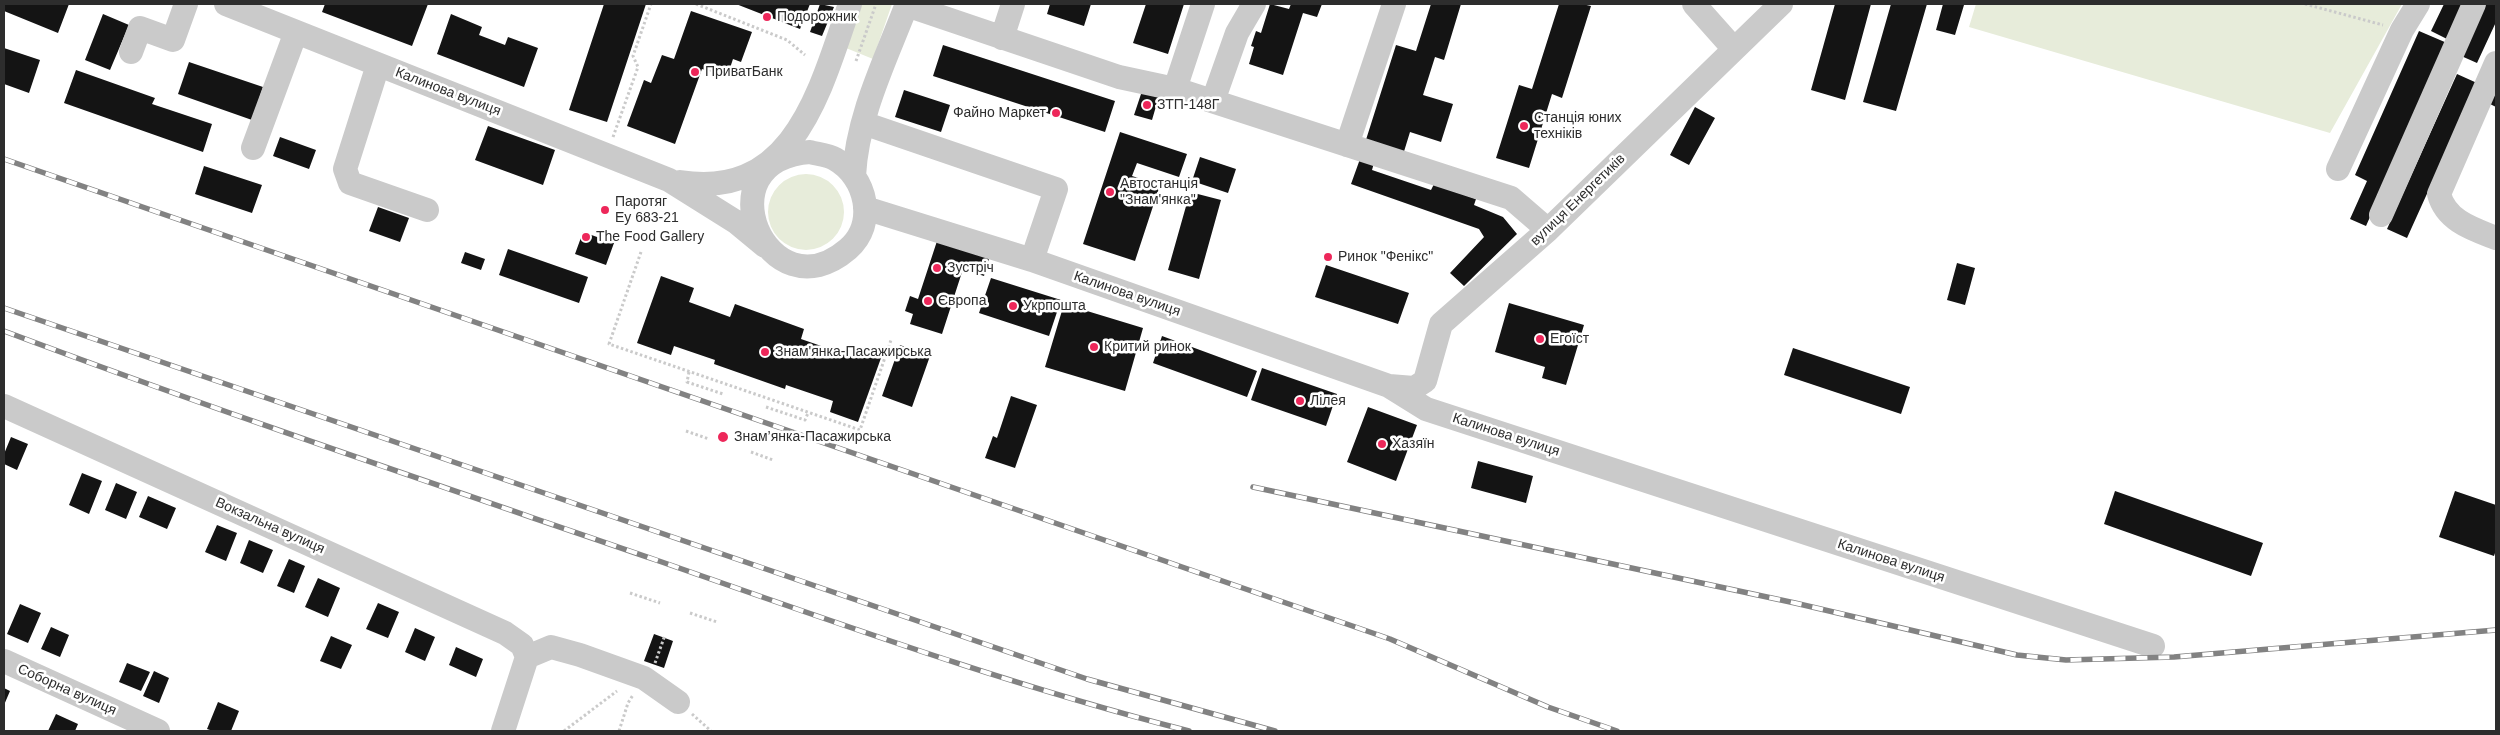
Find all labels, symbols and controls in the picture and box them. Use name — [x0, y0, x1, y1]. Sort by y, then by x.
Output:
place label: Подорожник — [777, 9, 857, 25]
marker: Подорожник — [761, 11, 773, 23]
street label: Калинова вулиця — [393, 64, 503, 120]
place label: ПриватБанк — [705, 64, 783, 80]
marker: ПриватБанк — [689, 66, 701, 78]
place label: ЗТП-148Г — [1157, 97, 1219, 113]
marker: ЗТП-148Г — [1141, 99, 1153, 111]
place label: Файно Маркет — [953, 105, 1046, 121]
marker: Файно Маркет — [1050, 107, 1062, 119]
place label: Станція юних техніків — [1534, 110, 1622, 142]
marker: Станція юних техніків — [1518, 120, 1530, 132]
street label: вулиця Енергетиків — [1527, 151, 1629, 249]
place label: Автостанція "Знам'янка" — [1120, 176, 1198, 208]
marker: Автостанція "Знам'янка" — [1104, 186, 1116, 198]
place label: Паротяг Еу 683-21 — [615, 194, 679, 226]
marker: Паротяг Еу 683-21 — [599, 204, 611, 216]
place label: The Food Gallery — [596, 229, 704, 245]
marker: The Food Gallery — [580, 231, 592, 243]
place label: Ринок "Фенікс" — [1338, 249, 1433, 265]
marker: Ринок "Фенікс" — [1322, 251, 1334, 263]
place label: Зустріч — [947, 260, 994, 276]
marker: Зустріч — [931, 262, 943, 274]
street label: Калинова вулиця — [1071, 268, 1183, 320]
place label: Європа — [938, 293, 986, 309]
marker: Європа — [922, 295, 934, 307]
place label: Укрпошта — [1023, 298, 1086, 314]
marker: Укрпошта — [1007, 300, 1019, 312]
place label: Егоїст — [1550, 331, 1589, 347]
marker: Егоїст — [1534, 333, 1546, 345]
place label: Критий ринок — [1104, 339, 1191, 355]
marker: Критий ринок — [1088, 341, 1100, 353]
place label: Знам'янка-Пасажирська — [775, 344, 932, 360]
marker: Знам'янка-Пасажирська — [759, 346, 771, 358]
place label: Лілея — [1310, 393, 1346, 409]
marker: Лілея — [1294, 395, 1306, 407]
street label: Калинова вулиця — [1450, 410, 1562, 460]
place label: Знам’янка-Пасажирська — [734, 429, 891, 445]
marker: Знам’янка-Пасажирська — [716, 430, 730, 444]
place label: Хазяїн — [1392, 436, 1435, 452]
marker: Хазяїн — [1376, 438, 1388, 450]
street label: Вокзальна вулиця — [213, 494, 327, 558]
street label: Калинова вулиця — [1835, 536, 1947, 586]
street label: Соборна вулиця — [15, 661, 119, 719]

